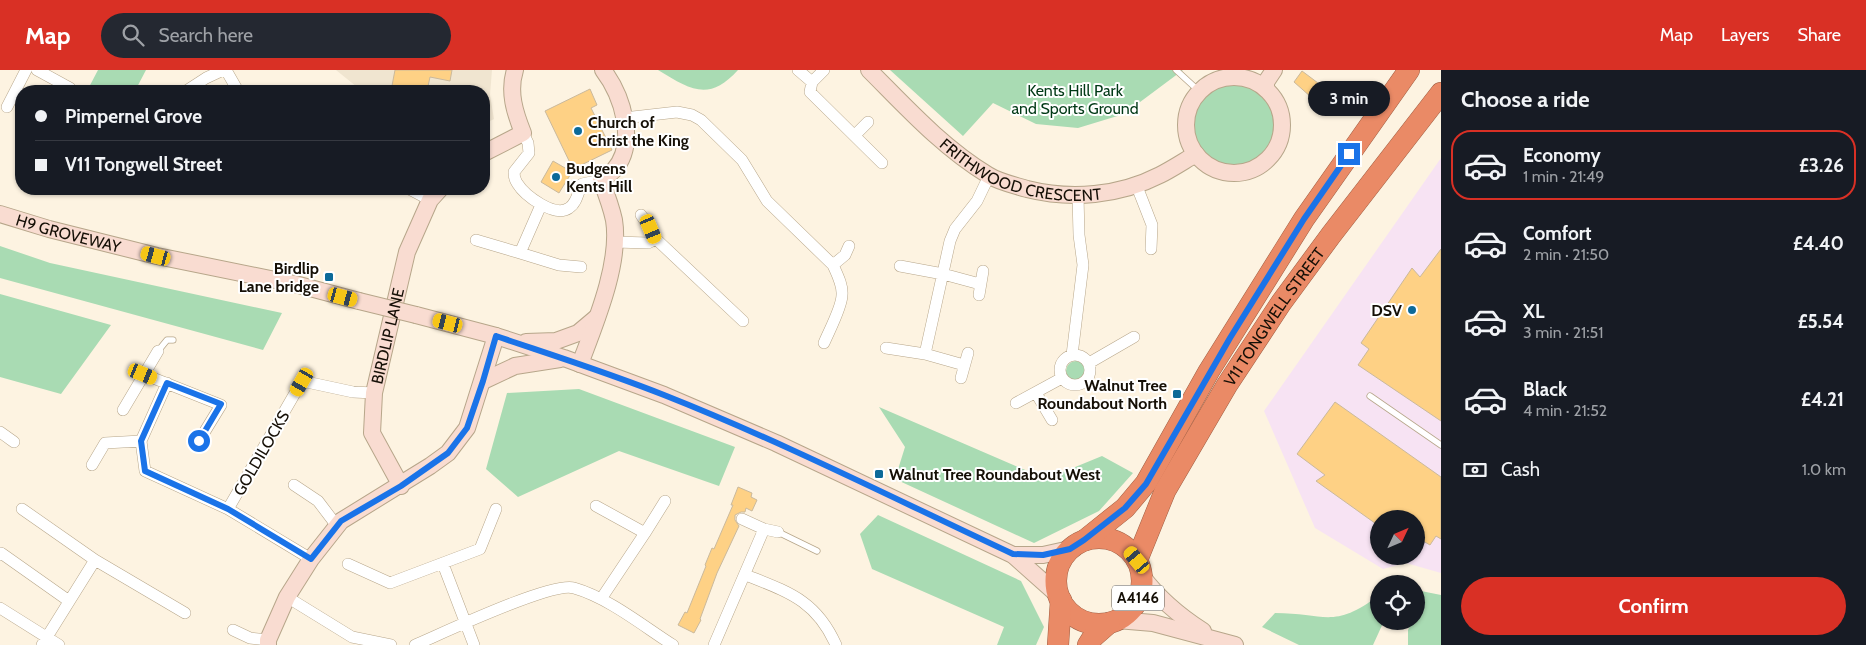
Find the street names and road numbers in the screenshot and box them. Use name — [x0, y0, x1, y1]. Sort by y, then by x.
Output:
street label: FRITHWOOD CRESCENT — [936, 135, 1103, 205]
street label: H9 GROVEWAY — [13, 210, 123, 257]
street label: V11 TONGWELL STREET — [1220, 244, 1329, 390]
street label: BIRDLIP LANE — [367, 286, 408, 386]
street label: GOLDILOCKS — [229, 407, 293, 499]
road number: A4146 — [1112, 586, 1164, 610]

